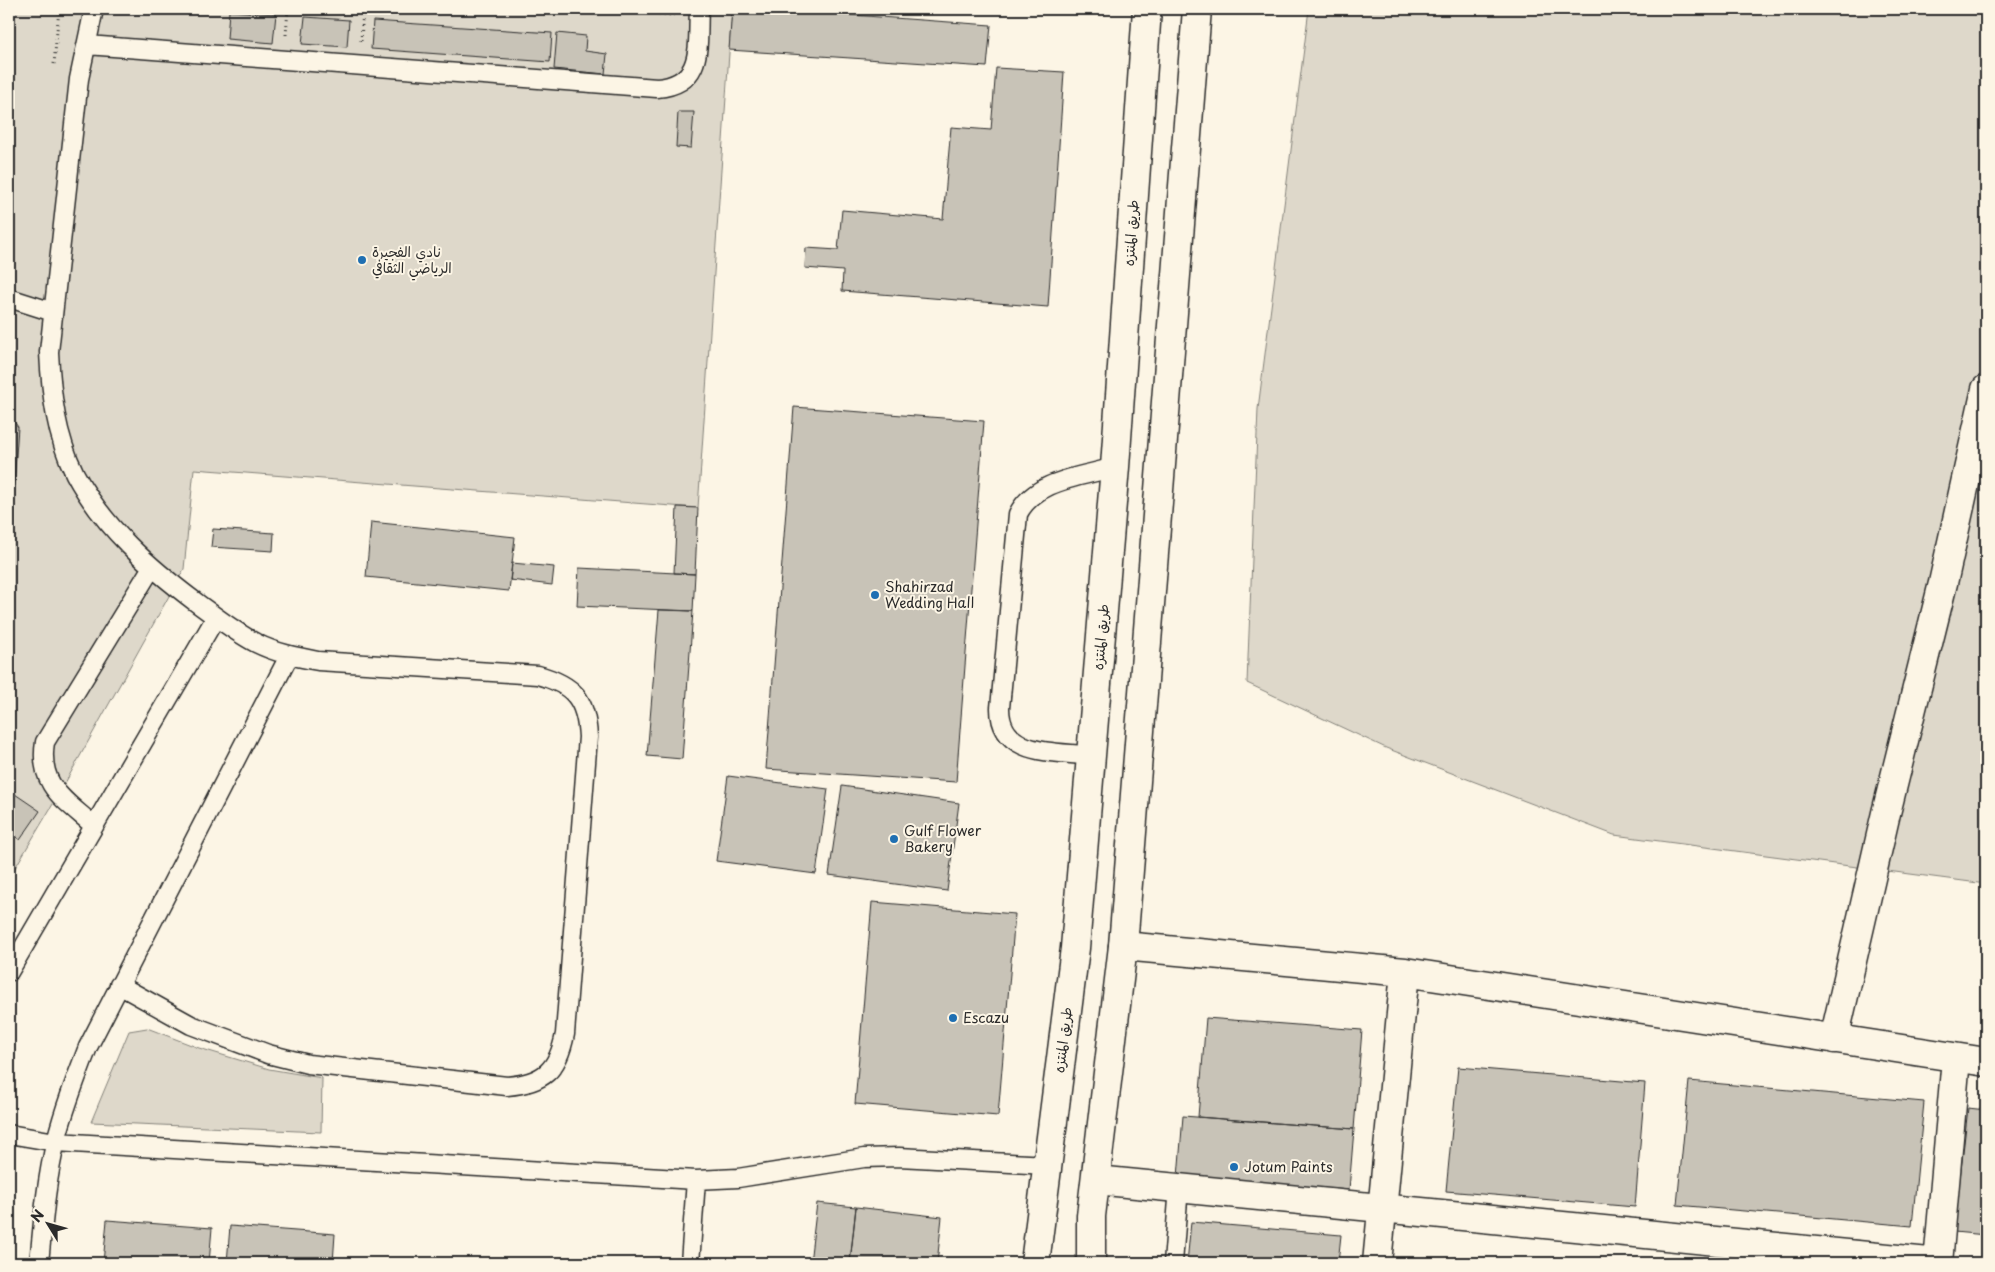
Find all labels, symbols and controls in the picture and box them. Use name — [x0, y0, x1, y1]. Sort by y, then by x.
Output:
street label: طريق المنتزه — [1118, 199, 1143, 267]
place label: نادي الفجيرة الرياضي الثقافي — [372, 241, 452, 281]
marker: نادي الفجيرة الرياضي الثقافي — [356, 254, 368, 266]
place label: Shahirzad Wedding Hall — [885, 576, 974, 613]
marker: Shahirzad Wedding Hall — [869, 589, 881, 601]
street label: طريق المنتزه — [1087, 603, 1114, 671]
place label: Gulf Flower Bakery — [904, 820, 982, 857]
marker: Gulf Flower Bakery — [888, 833, 900, 845]
street label: طريق المنتزه — [1048, 1006, 1077, 1074]
place label: Escazu — [963, 1007, 1009, 1028]
marker: Escazu — [947, 1012, 959, 1024]
place label: Jotum Paints — [1244, 1156, 1333, 1177]
marker: Jotum Paints — [1228, 1161, 1240, 1173]
north arrow — [22, 1200, 72, 1250]
text: N — [25, 1205, 49, 1227]

